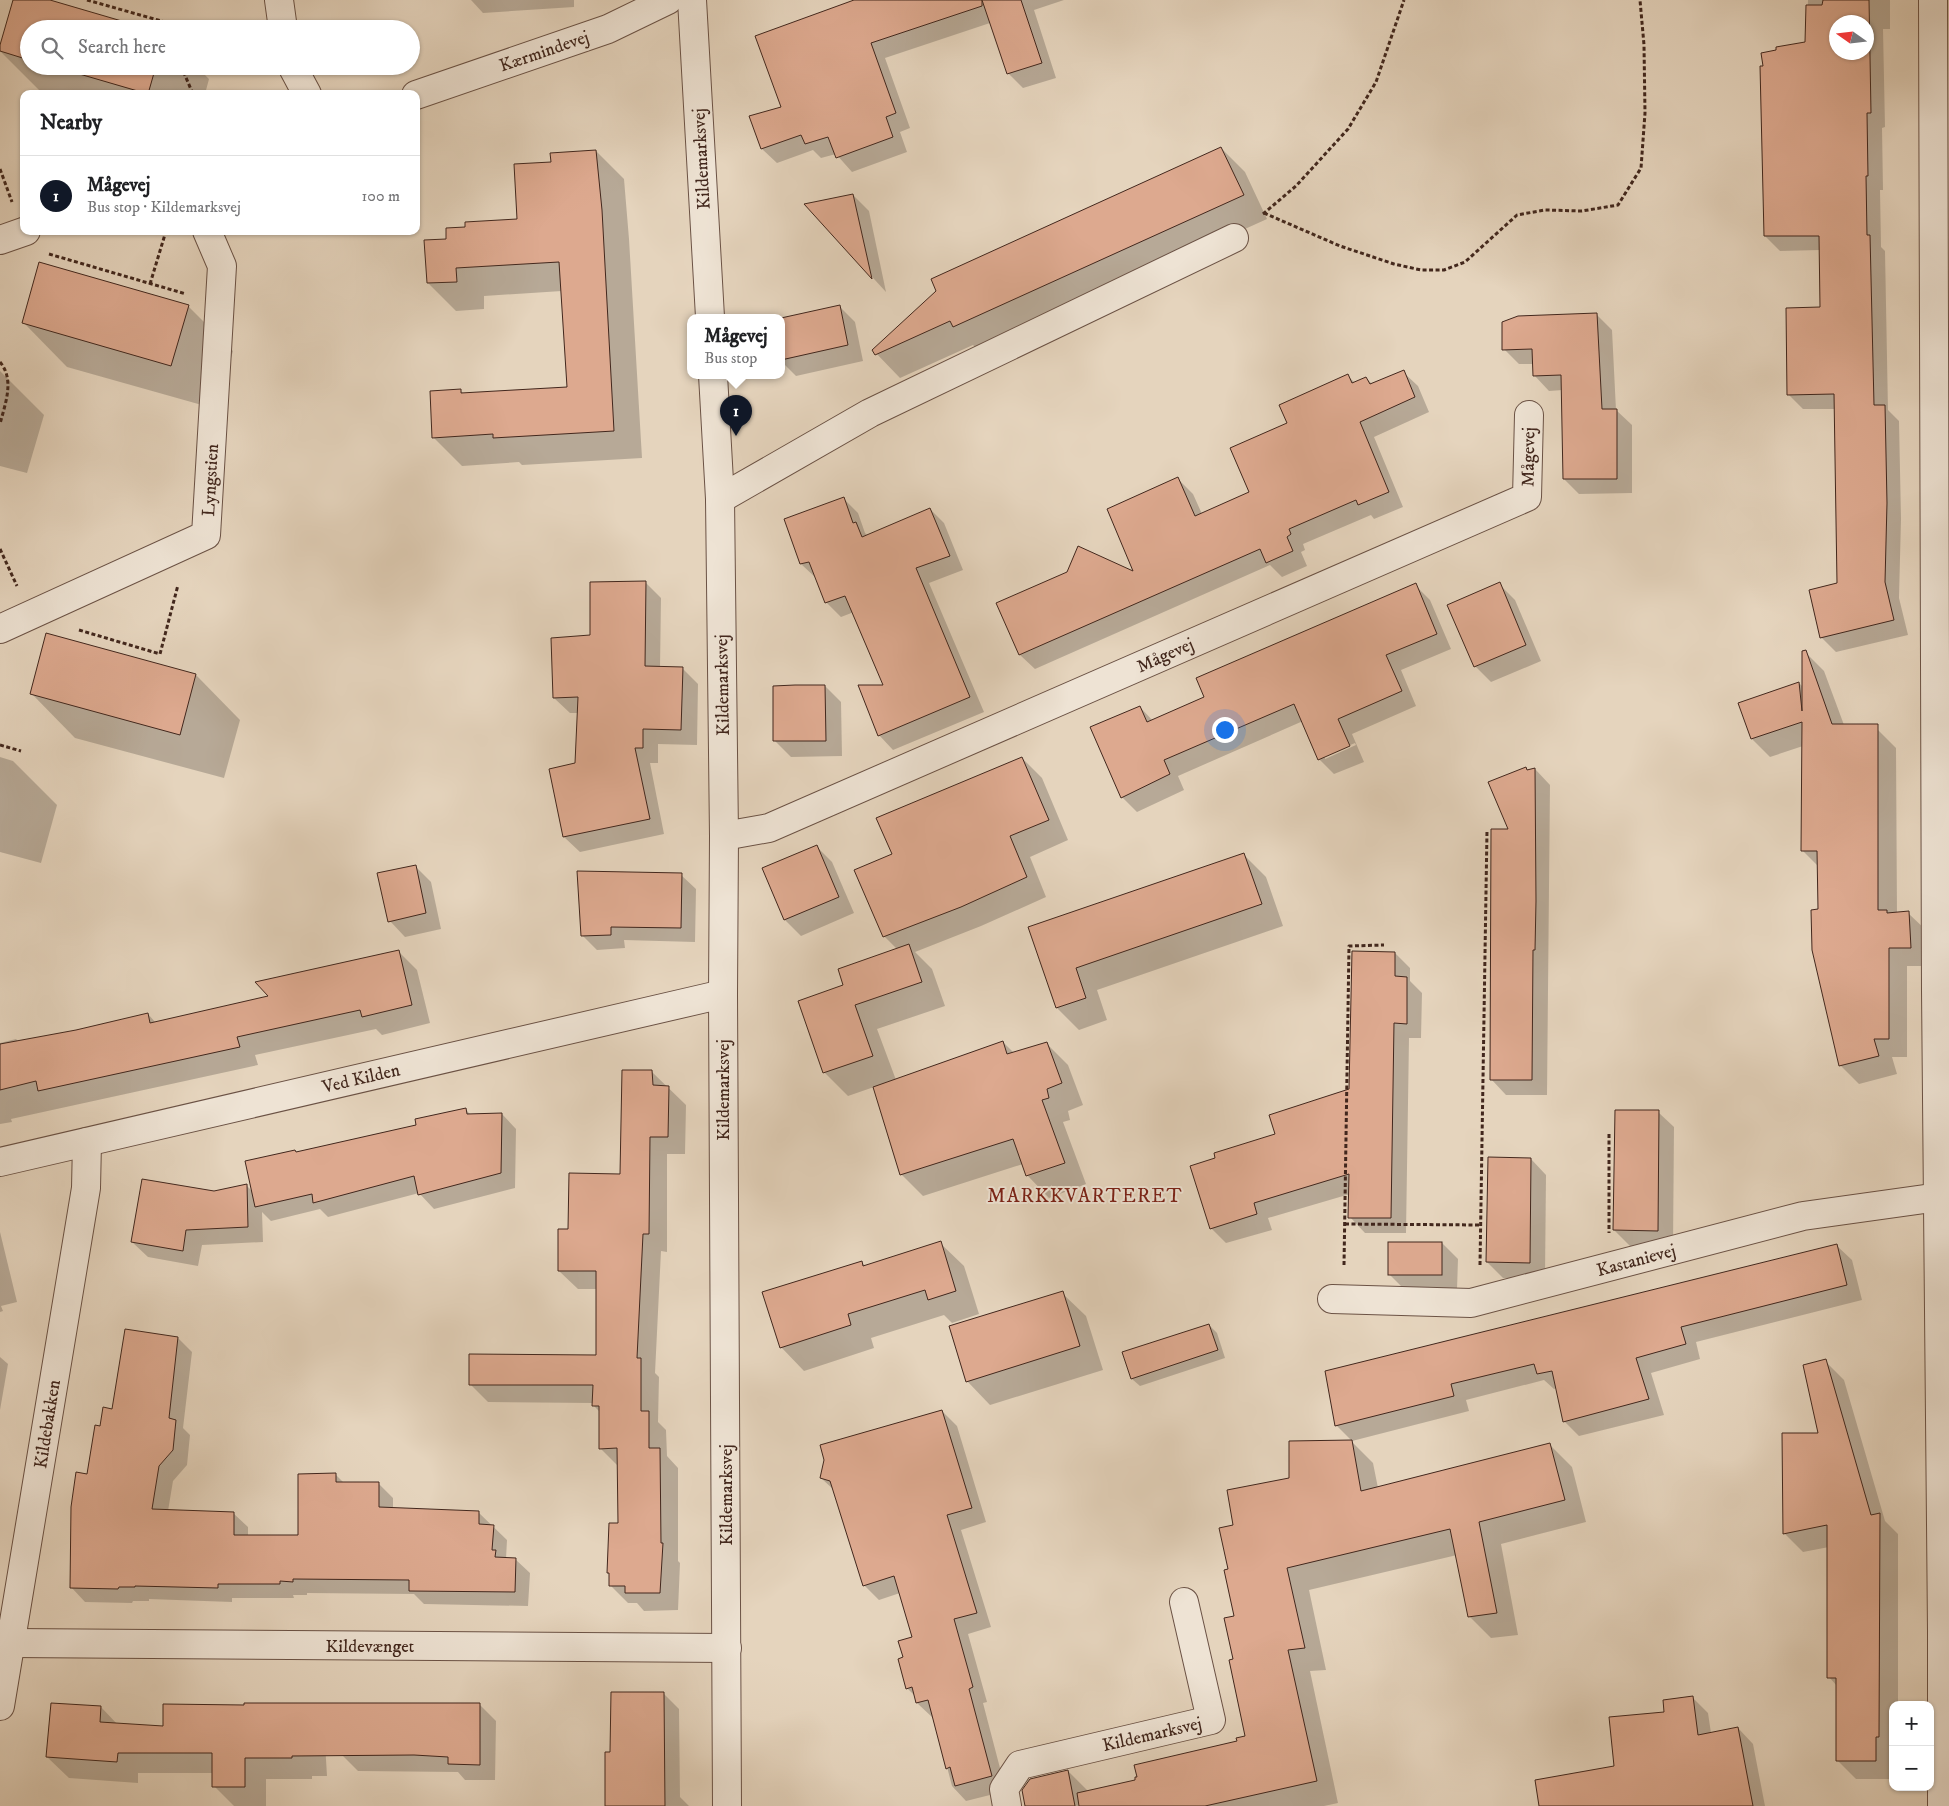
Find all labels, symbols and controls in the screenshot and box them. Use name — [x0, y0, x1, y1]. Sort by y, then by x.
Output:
north arrow — [1829, 15, 1874, 60]
search box — [20, 20, 420, 75]
street label: Kærmindevej — [497, 26, 592, 78]
icon: search — [38, 34, 66, 62]
text: Search here — [78, 36, 166, 59]
street label: Kildemarksvej — [688, 108, 716, 210]
text: Nearby — [40, 110, 102, 136]
text: Mågevej — [87, 174, 150, 197]
text: 1 — [53, 186, 59, 206]
text: 100 m — [362, 186, 400, 206]
text: Bus stop · Kildemarksvej — [87, 197, 241, 217]
popup — [687, 314, 785, 379]
text: Mågevej — [704, 325, 768, 348]
text: Bus stop — [704, 348, 757, 368]
pin: 1 — [720, 395, 752, 436]
street label: Mågevej — [1517, 427, 1541, 487]
street label: Lyngstien — [198, 443, 224, 517]
street label: Kildemarksvej — [711, 634, 735, 736]
street label: Mågevej — [1134, 634, 1197, 678]
your location — [1212, 717, 1238, 743]
street label: Kildemarksvej — [713, 1039, 735, 1141]
street label: Ved Kilden — [319, 1059, 403, 1099]
district label: MARKKVARTERET — [987, 1184, 1183, 1209]
street label: Kastanievej — [1594, 1240, 1678, 1282]
street label: Kildebakken — [30, 1378, 66, 1470]
street label: Kildemarksvej — [716, 1444, 738, 1546]
street label: Kildevænget — [326, 1636, 415, 1658]
map controls — [1889, 1701, 1934, 1791]
button: + — [1889, 1701, 1934, 1746]
street label: Kildemarksvej — [1100, 1713, 1204, 1757]
button: − — [1889, 1746, 1934, 1791]

